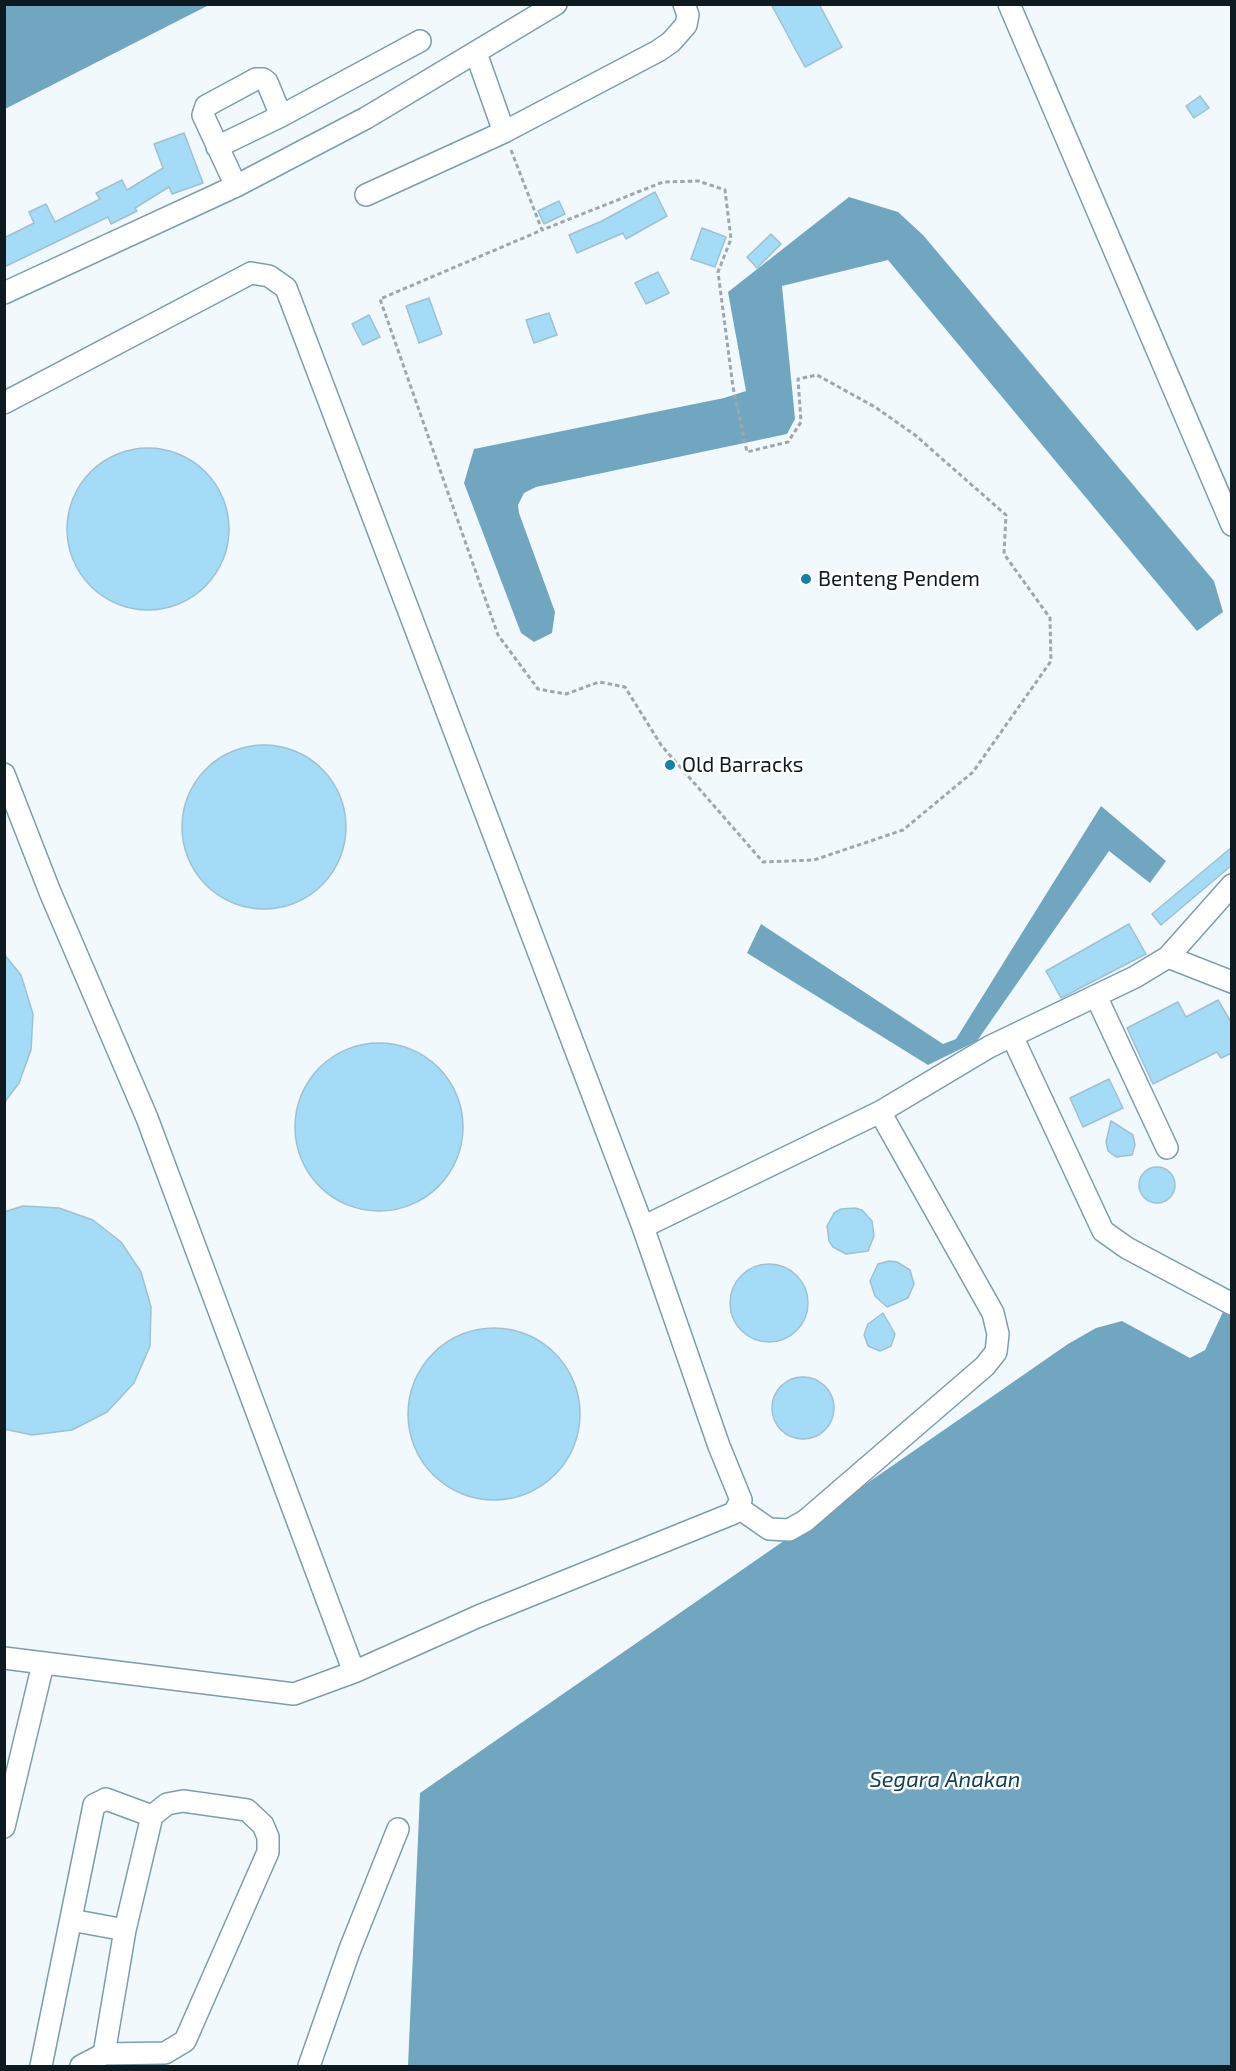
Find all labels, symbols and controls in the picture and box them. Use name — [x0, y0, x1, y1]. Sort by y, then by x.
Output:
place label: Benteng Pendem — [818, 566, 980, 592]
marker: Benteng Pendem — [799, 572, 813, 586]
place label: Old Barracks — [682, 752, 804, 778]
marker: Old Barracks — [663, 758, 677, 772]
water label: Segara Anakan — [869, 1767, 1021, 1793]

